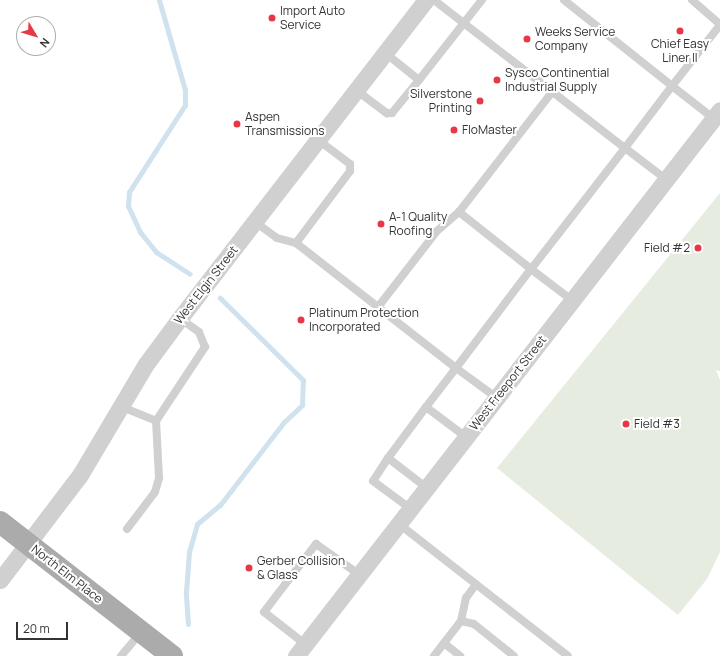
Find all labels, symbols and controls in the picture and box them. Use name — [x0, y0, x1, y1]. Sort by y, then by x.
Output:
place label: Import Auto Service — [280, 4, 345, 32]
marker: Import Auto Service — [267, 13, 277, 23]
north arrow — [16, 16, 56, 56]
place label: Weeks Service Company — [535, 25, 615, 53]
marker: Chief Easy Liner II — [675, 26, 685, 36]
marker: Weeks Service Company — [522, 34, 532, 44]
text: N — [37, 35, 53, 51]
place label: Chief Easy Liner II — [651, 37, 709, 65]
place label: Sysco Continential Industrial Supply — [505, 66, 609, 94]
marker: Sysco Continential Industrial Supply — [492, 75, 502, 85]
place label: Silverstone Printing — [410, 87, 472, 115]
marker: Silverstone Printing — [475, 96, 485, 106]
place label: Aspen Transmissions — [245, 110, 325, 138]
marker: Aspen Transmissions — [232, 119, 242, 129]
place label: FloMaster — [462, 123, 517, 137]
marker: FloMaster — [449, 125, 459, 135]
place label: A-1 Quality Roofing — [389, 210, 447, 238]
marker: A-1 Quality Roofing — [376, 219, 386, 229]
place label: Field #2 — [644, 241, 690, 255]
street label: West Elgin Street — [171, 243, 241, 327]
marker: Field #2 — [693, 243, 703, 253]
place label: Platinum Protection Incorporated — [309, 306, 419, 334]
marker: Platinum Protection Incorporated — [296, 315, 306, 325]
street label: West Freeport Street — [467, 333, 549, 433]
place label: Field #3 — [634, 417, 680, 431]
marker: Field #3 — [621, 419, 631, 429]
street label: North Elm Place — [29, 542, 105, 606]
place label: Gerber Collision & Glass — [257, 554, 345, 582]
marker: Gerber Collision & Glass — [244, 563, 254, 573]
scale bar — [18, 614, 70, 640]
text: 20 m — [23, 620, 50, 637]

